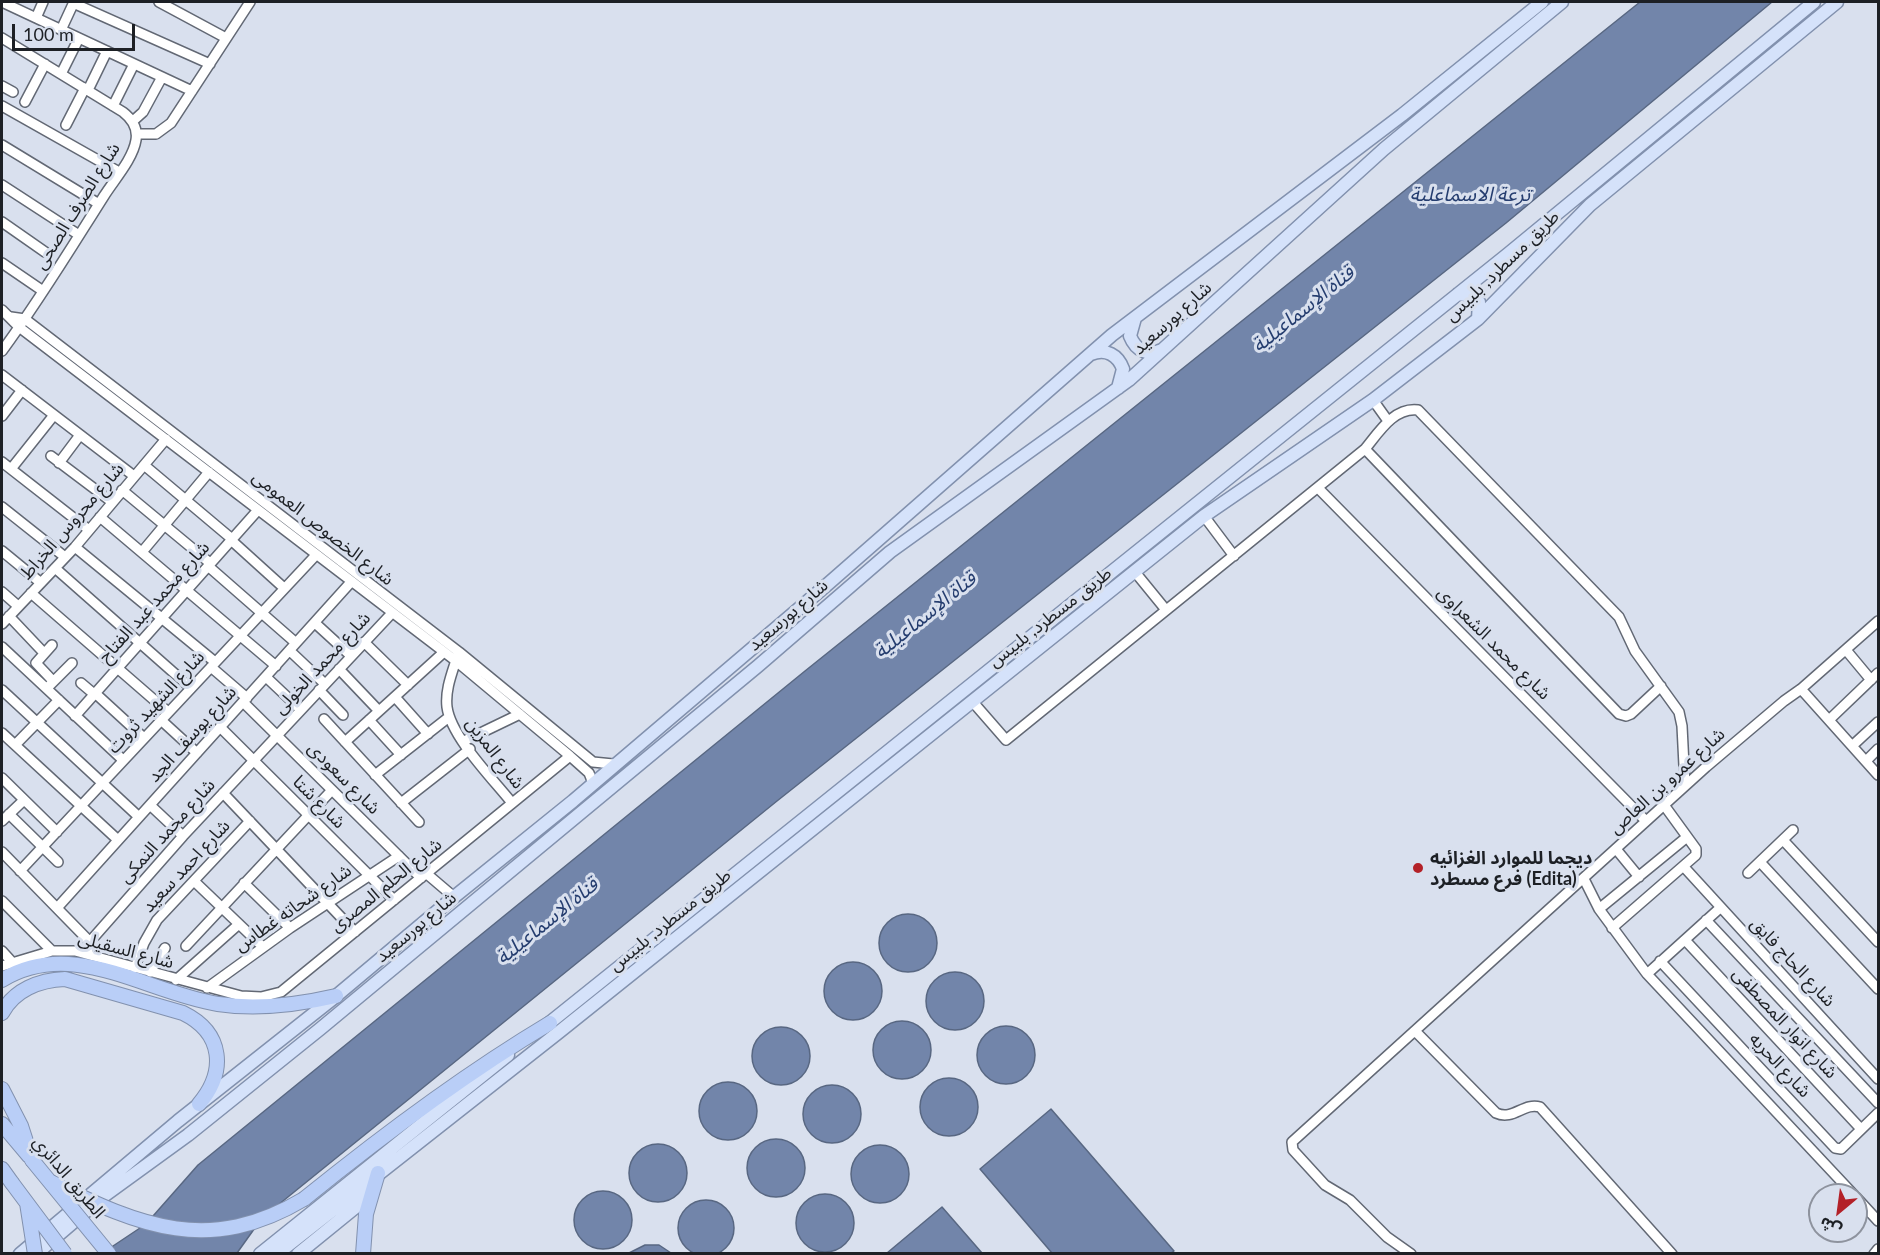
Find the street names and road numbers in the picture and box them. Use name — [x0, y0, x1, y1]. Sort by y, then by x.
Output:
street label: شارع الصرف الصحى — [29, 139, 125, 273]
street label: طريق مسطرد, بلبيس — [1440, 206, 1564, 326]
street label: شارع بورسعيد — [1128, 277, 1216, 359]
street label: شارع محروس الخراط — [15, 458, 129, 584]
street label: شارع الخصوص العمومى — [248, 466, 398, 590]
street label: شارع محمد عبد الفتاح — [94, 537, 214, 667]
street label: طريق مسطرد, بلبيس — [984, 562, 1116, 672]
street label: شارع بورسعيد — [744, 574, 832, 656]
street label: شارع محمد الشعراوى — [1433, 582, 1555, 704]
street label: شارع محمد الخولى — [269, 607, 375, 719]
street label: شارع الشهيد ثروت — [103, 646, 209, 758]
street label: شارع يوسف الجد — [143, 681, 241, 787]
street label: شارع المزين — [461, 713, 529, 793]
street label: شارع عمرو بن العاص — [1605, 723, 1729, 839]
street label: شارع سعودى — [303, 737, 385, 819]
street label: شارع شتا — [288, 771, 350, 833]
street label: شارع محمد النمكى — [114, 774, 220, 888]
street label: شارع احمد سعيد — [138, 815, 234, 917]
street label: شارع الحلم المصرى — [326, 833, 446, 937]
street label: شارع شحاته غطاس — [230, 860, 356, 956]
street label: طريق مسطرد, بلبيس — [605, 864, 735, 976]
street label: شارع بورسعيد — [371, 887, 461, 967]
street label: شارع الحاج فايق — [1746, 913, 1840, 1011]
street label: شارع السقيلى — [76, 927, 176, 973]
street label: شارع انوار المصطفى — [1728, 963, 1842, 1083]
street label: شارع الحريه — [1745, 1028, 1815, 1102]
street label: الطريق الدائري — [28, 1131, 110, 1223]

